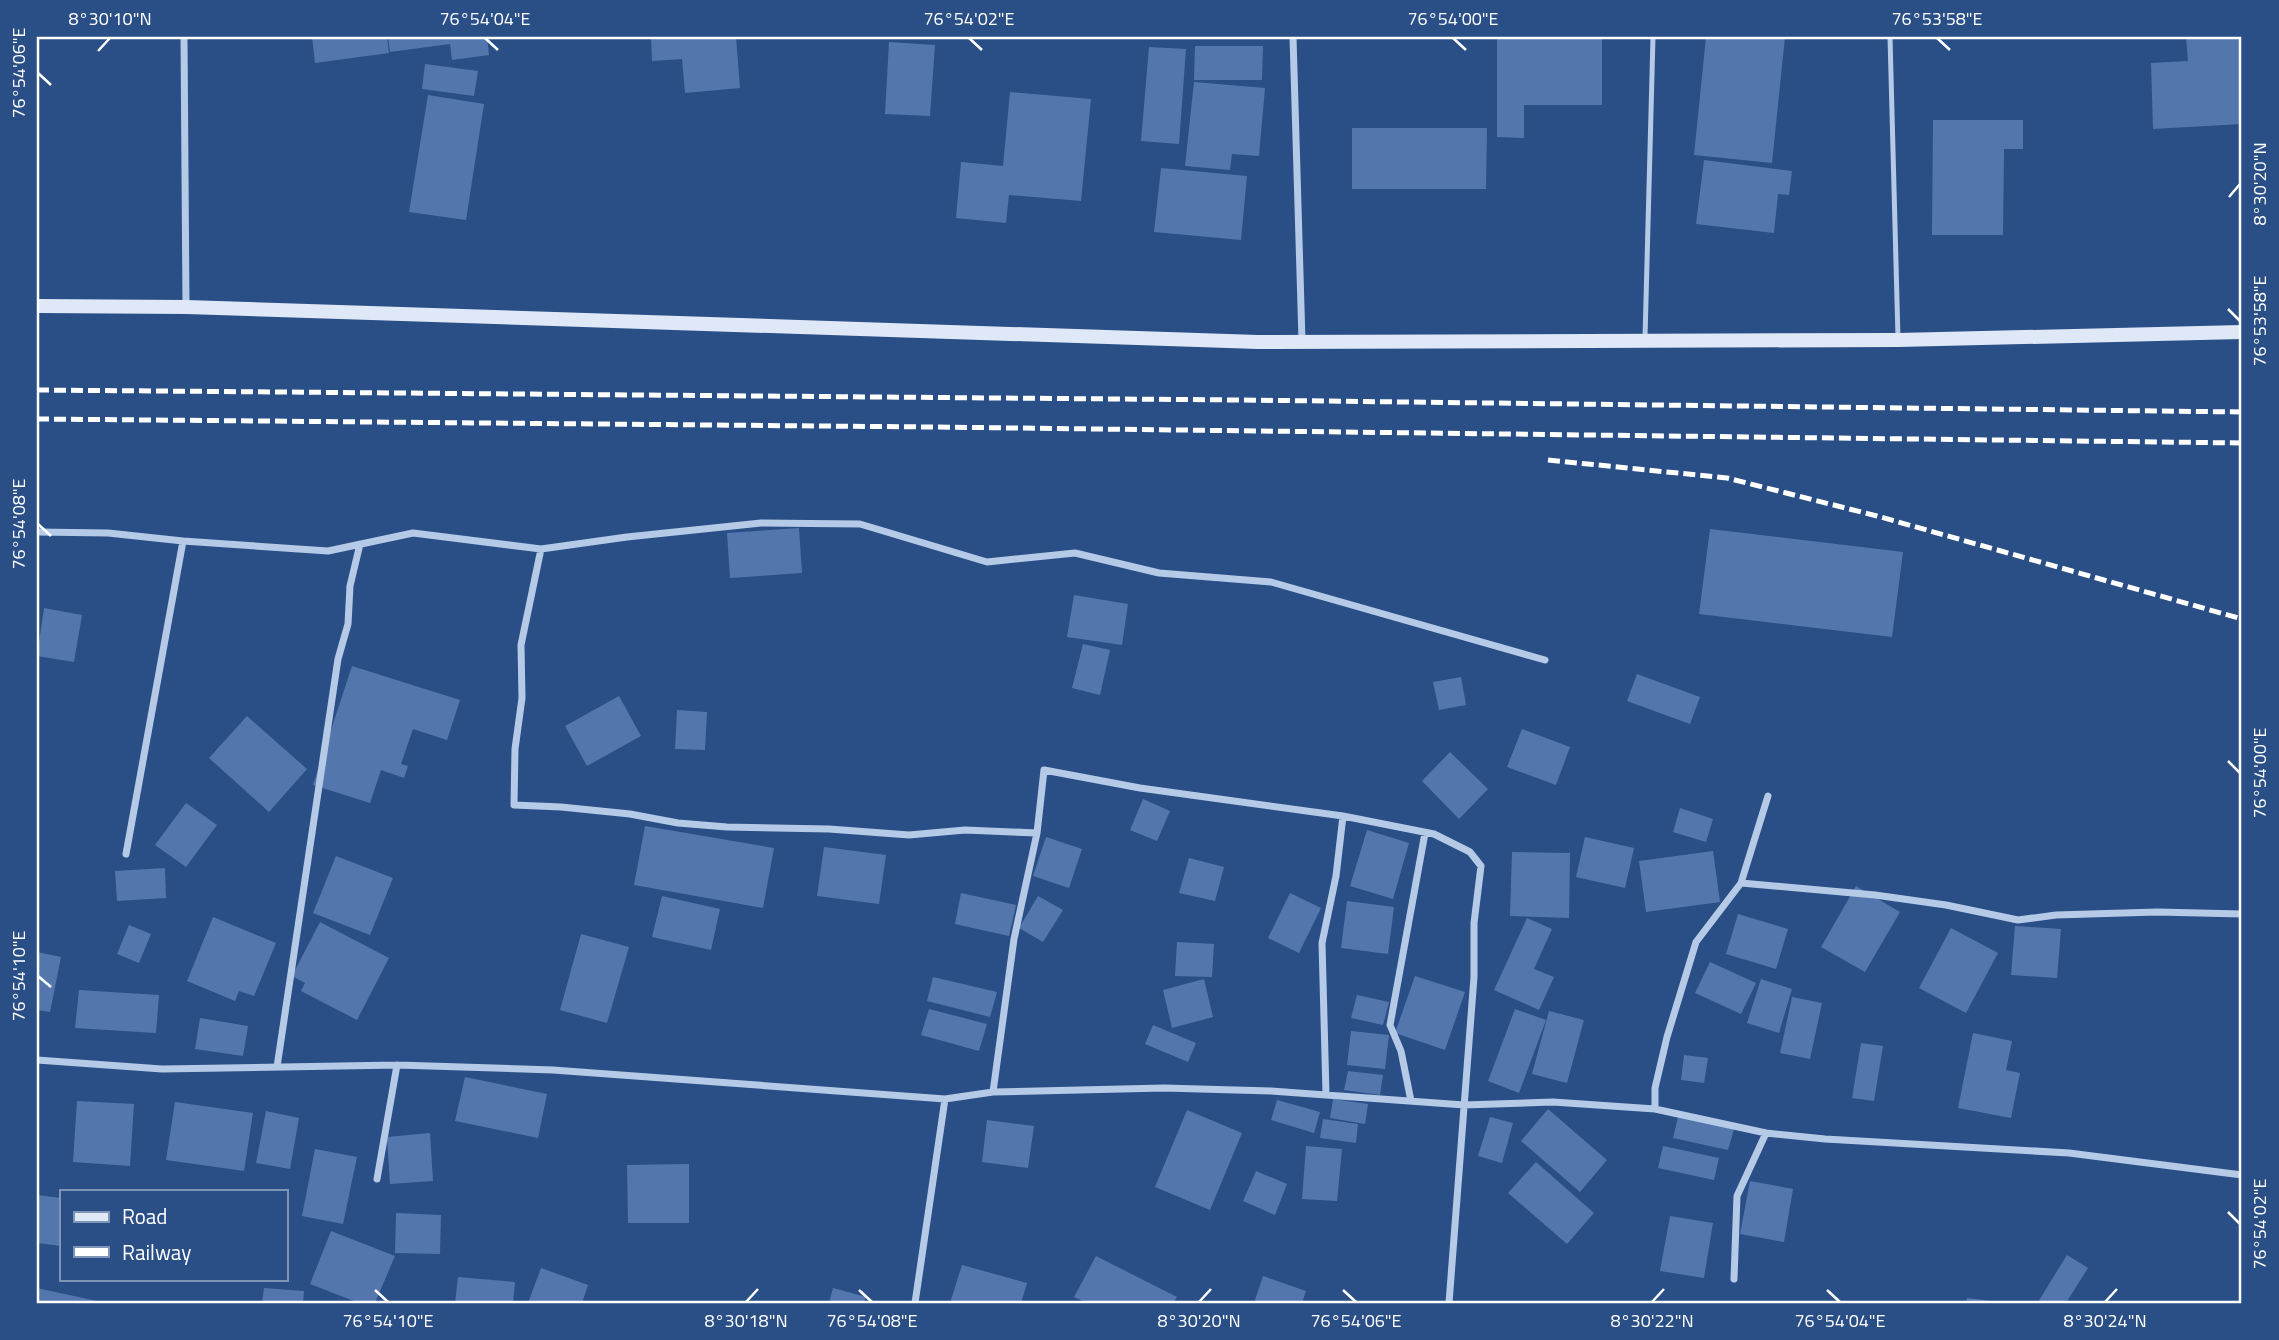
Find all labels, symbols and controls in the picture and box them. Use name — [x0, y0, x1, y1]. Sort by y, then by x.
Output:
text: 8°30'10"N — [68, 5, 152, 32]
text: 76°54'04"E — [440, 5, 531, 32]
text: 76°54'02"E — [924, 5, 1015, 32]
text: 76°54'00"E — [1408, 5, 1499, 32]
text: 76°53'58"E — [1892, 5, 1983, 32]
text: 76°54'06"E — [5, 27, 32, 118]
text: 8°30'20"N — [2246, 142, 2273, 226]
text: 76°53'58"E — [2246, 275, 2273, 366]
text: 76°54'08"E — [5, 478, 32, 569]
text: 76°54'00"E — [2246, 727, 2273, 818]
text: 76°54'10"E — [5, 930, 32, 1021]
text: 76°54'02"E — [2246, 1178, 2273, 1269]
legend — [60, 1190, 287, 1280]
text: Road — [122, 1200, 167, 1232]
text: Railway — [122, 1236, 191, 1268]
text: 76°54'10"E — [343, 1307, 434, 1334]
text: 8°30'18"N — [704, 1307, 788, 1334]
text: 76°54'08"E — [827, 1307, 918, 1334]
text: 8°30'20"N — [1157, 1307, 1241, 1334]
text: 76°54'06"E — [1311, 1307, 1402, 1334]
text: 8°30'22"N — [1610, 1307, 1694, 1334]
text: 76°54'04"E — [1795, 1307, 1886, 1334]
text: 8°30'24"N — [2063, 1307, 2147, 1334]

